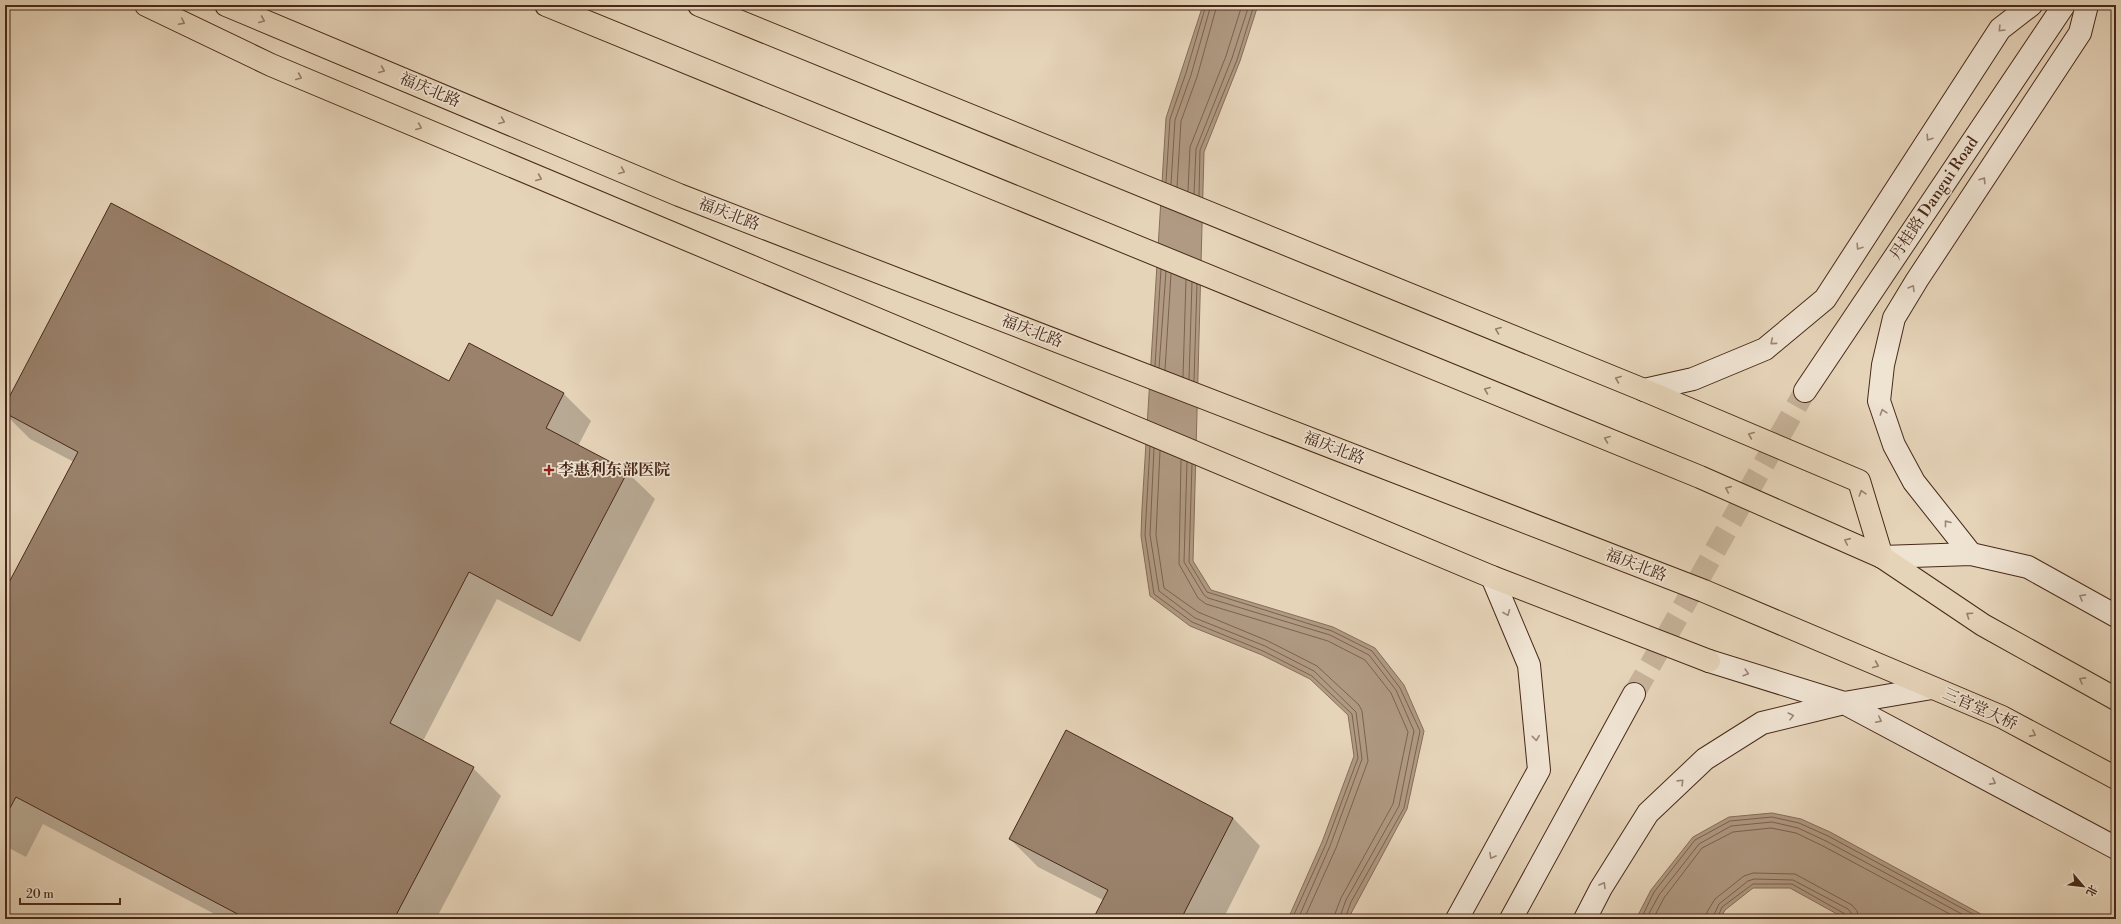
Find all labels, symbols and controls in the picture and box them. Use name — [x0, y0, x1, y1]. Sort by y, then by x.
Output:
one-way arrow — [258, 15, 266, 23]
one-way arrow — [177, 17, 185, 25]
one-way arrow — [1998, 24, 2006, 32]
one-way arrow — [379, 66, 386, 74]
street label: 福庆北路 — [397, 68, 463, 112]
one-way arrow — [296, 73, 303, 81]
one-way arrow — [498, 116, 505, 124]
one-way arrow — [416, 123, 423, 131]
street label: 丹桂路 Dangui Road — [1885, 133, 1983, 263]
one-way arrow — [1927, 134, 1934, 141]
one-way arrow — [617, 166, 625, 174]
one-way arrow — [535, 173, 542, 181]
one-way arrow — [1978, 177, 1986, 184]
street label: 福庆北路 — [696, 193, 762, 235]
one-way arrow — [1856, 243, 1864, 250]
one-way arrow — [1907, 285, 1914, 292]
street label: 福庆北路 — [999, 310, 1065, 352]
one-way arrow — [1494, 326, 1501, 334]
one-way arrow — [1770, 338, 1778, 345]
one-way arrow — [1614, 375, 1621, 383]
one-way arrow — [1484, 386, 1491, 394]
one-way arrow — [1879, 408, 1888, 415]
street label: 福庆北路 — [1301, 427, 1367, 469]
one-way arrow — [1747, 431, 1754, 439]
one-way arrow — [1604, 435, 1611, 443]
place label: 李惠利东部医院 — [558, 460, 670, 480]
marker: 李惠利东部医院 — [543, 464, 555, 476]
one-way arrow — [1724, 486, 1732, 494]
one-way arrow — [1858, 489, 1867, 496]
one-way arrow — [1945, 520, 1952, 528]
one-way arrow — [1843, 538, 1851, 546]
street label: 福庆北路 — [1603, 544, 1669, 586]
one-way arrow — [2079, 594, 2086, 602]
one-way arrow — [1502, 608, 1510, 616]
one-way arrow — [1966, 612, 1973, 620]
one-way arrow — [1872, 660, 1879, 668]
one-way arrow — [1742, 668, 1749, 677]
one-way arrow — [2079, 677, 2086, 684]
street label: 三官堂大桥 — [1939, 684, 2021, 734]
one-way arrow — [1787, 712, 1794, 721]
one-way arrow — [1875, 716, 1882, 723]
one-way arrow — [2029, 729, 2036, 736]
one-way arrow — [1531, 735, 1540, 741]
one-way arrow — [1989, 777, 1997, 785]
one-way arrow — [1676, 779, 1684, 787]
one-way arrow — [1489, 852, 1496, 859]
north arrow — [2063, 866, 2103, 906]
scale bar — [20, 880, 120, 906]
one-way arrow — [1599, 882, 1606, 889]
text: 北 — [2082, 882, 2100, 898]
text: 20 m — [26, 887, 54, 902]

